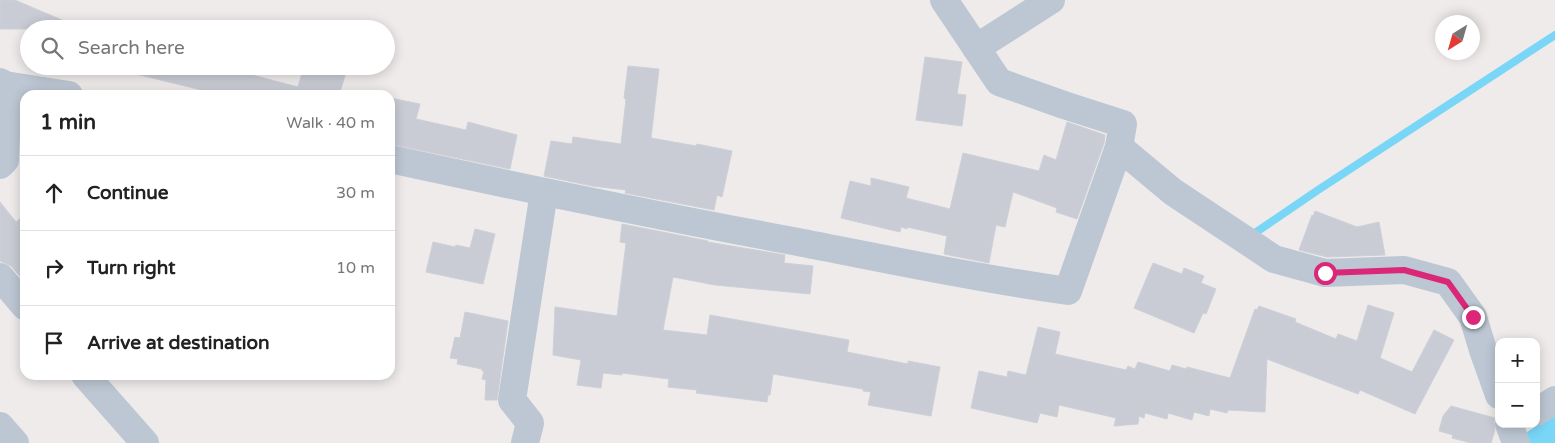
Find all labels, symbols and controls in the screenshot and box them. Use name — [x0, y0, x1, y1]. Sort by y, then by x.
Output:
north arrow — [1435, 15, 1480, 60]
search box — [20, 20, 395, 75]
icon: search — [38, 34, 66, 62]
text: Search here — [78, 37, 185, 59]
text: 1 min — [40, 110, 96, 135]
text: Walk · 40 m — [286, 113, 375, 133]
icon: ahead — [40, 179, 68, 207]
text: Continue — [87, 182, 169, 204]
text: 30 m — [336, 183, 375, 203]
icon: right — [40, 254, 68, 282]
text: Turn right — [87, 257, 175, 279]
text: 10 m — [336, 258, 375, 278]
route start — [1314, 262, 1337, 285]
route end — [1462, 306, 1485, 329]
icon: arrive — [40, 329, 68, 357]
text: Arrive at destination — [87, 332, 270, 354]
map controls — [1495, 338, 1540, 428]
button: + — [1495, 338, 1540, 383]
button: − — [1495, 383, 1540, 428]

